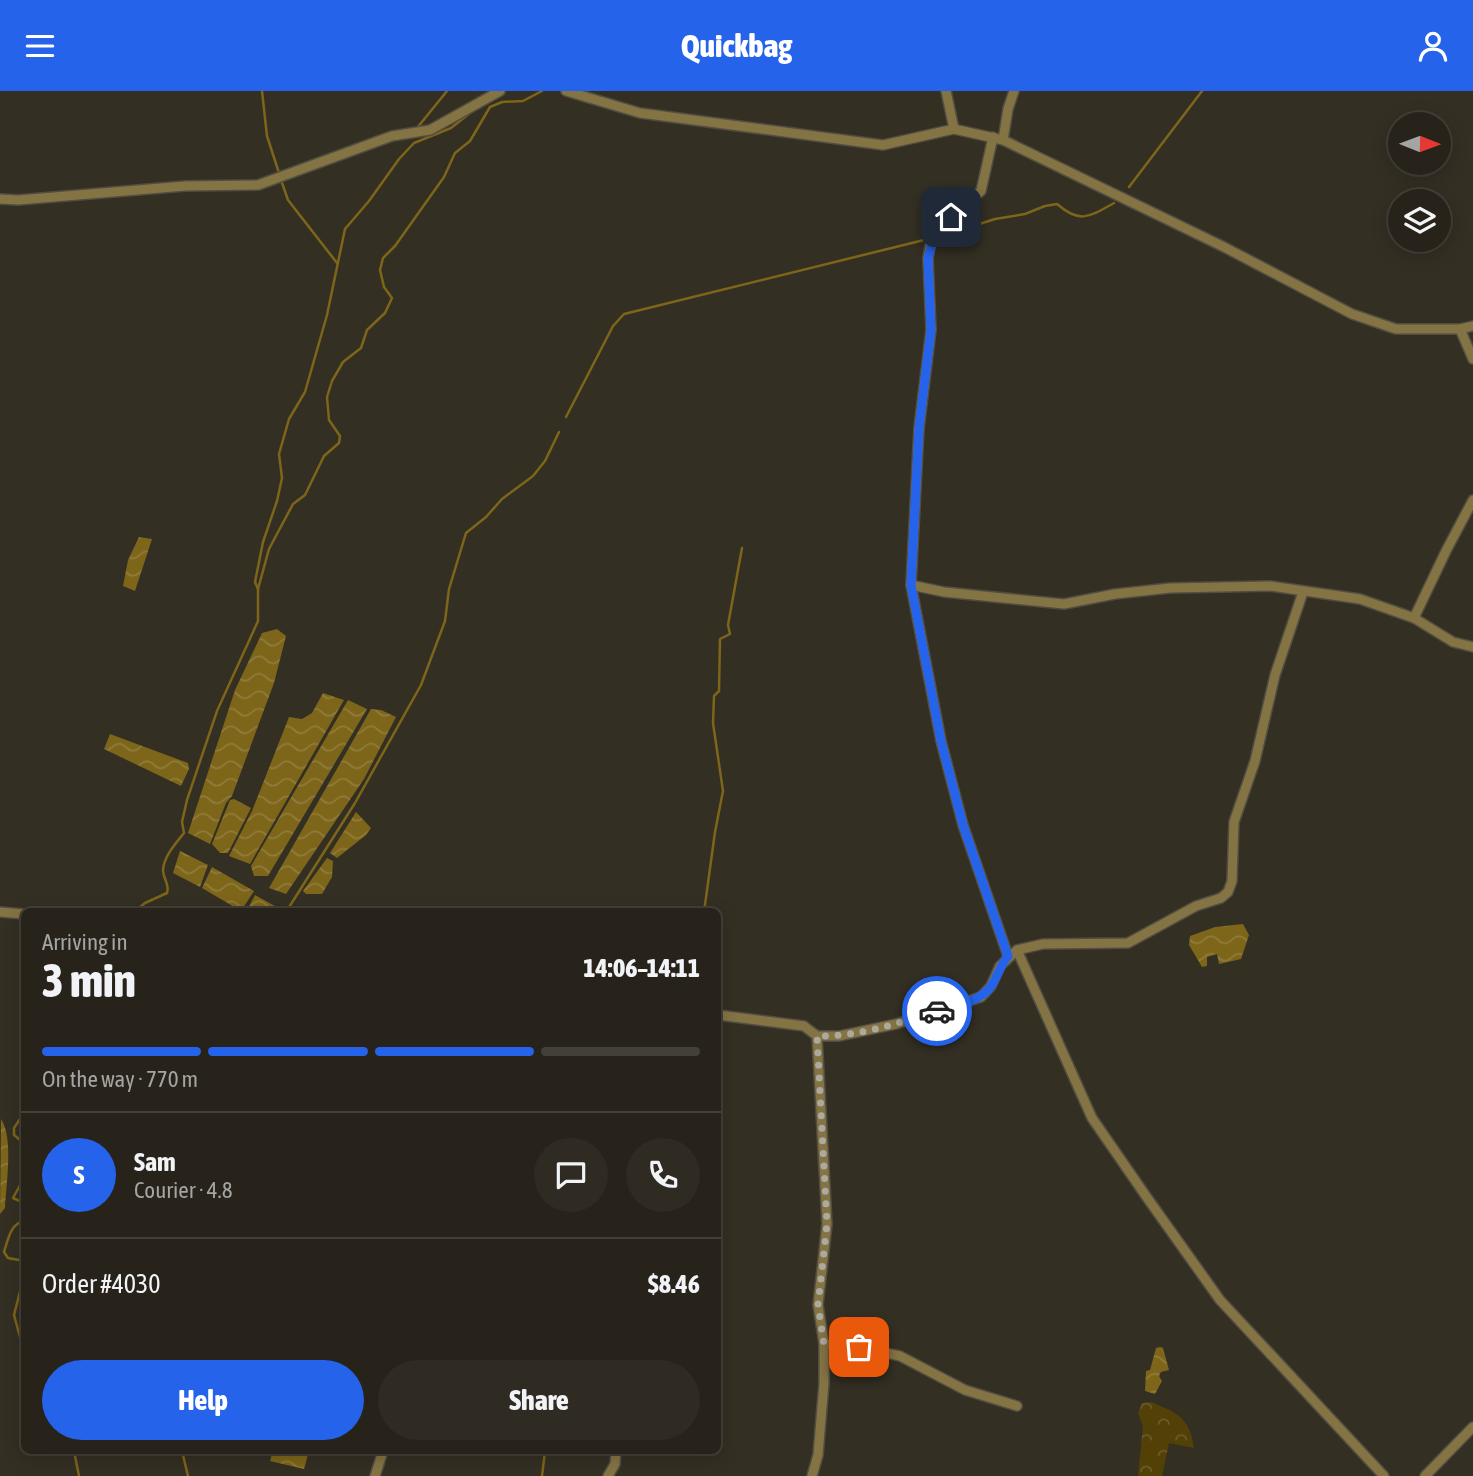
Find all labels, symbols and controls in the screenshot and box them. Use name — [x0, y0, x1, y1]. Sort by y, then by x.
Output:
icon: menu — [21, 27, 59, 65]
text: Quickbag — [681, 27, 792, 64]
icon: person — [1414, 27, 1452, 65]
north arrow — [1388, 112, 1451, 175]
map controls — [1388, 112, 1451, 252]
pin — [921, 187, 981, 247]
button: layers — [1388, 189, 1451, 252]
icon: home — [932, 198, 970, 236]
text: Arriving in — [42, 929, 128, 955]
text: 14:06–14:11 — [583, 953, 700, 983]
text: 3 min — [42, 954, 136, 1007]
courier — [902, 976, 972, 1046]
icon: car — [918, 992, 956, 1030]
text: On the way · 770 m — [42, 1066, 198, 1092]
button: chat — [534, 1138, 608, 1212]
button: phone — [626, 1138, 700, 1212]
text: Sam — [134, 1147, 176, 1177]
text: S — [74, 1160, 84, 1190]
text: Courier · 4.8 — [134, 1177, 233, 1203]
text: Order #4030 — [42, 1269, 161, 1299]
text: $8.46 — [648, 1269, 700, 1299]
pin — [829, 1317, 889, 1377]
icon: bag — [840, 1328, 878, 1366]
button: Help — [42, 1360, 364, 1440]
button: Share — [378, 1360, 700, 1440]

